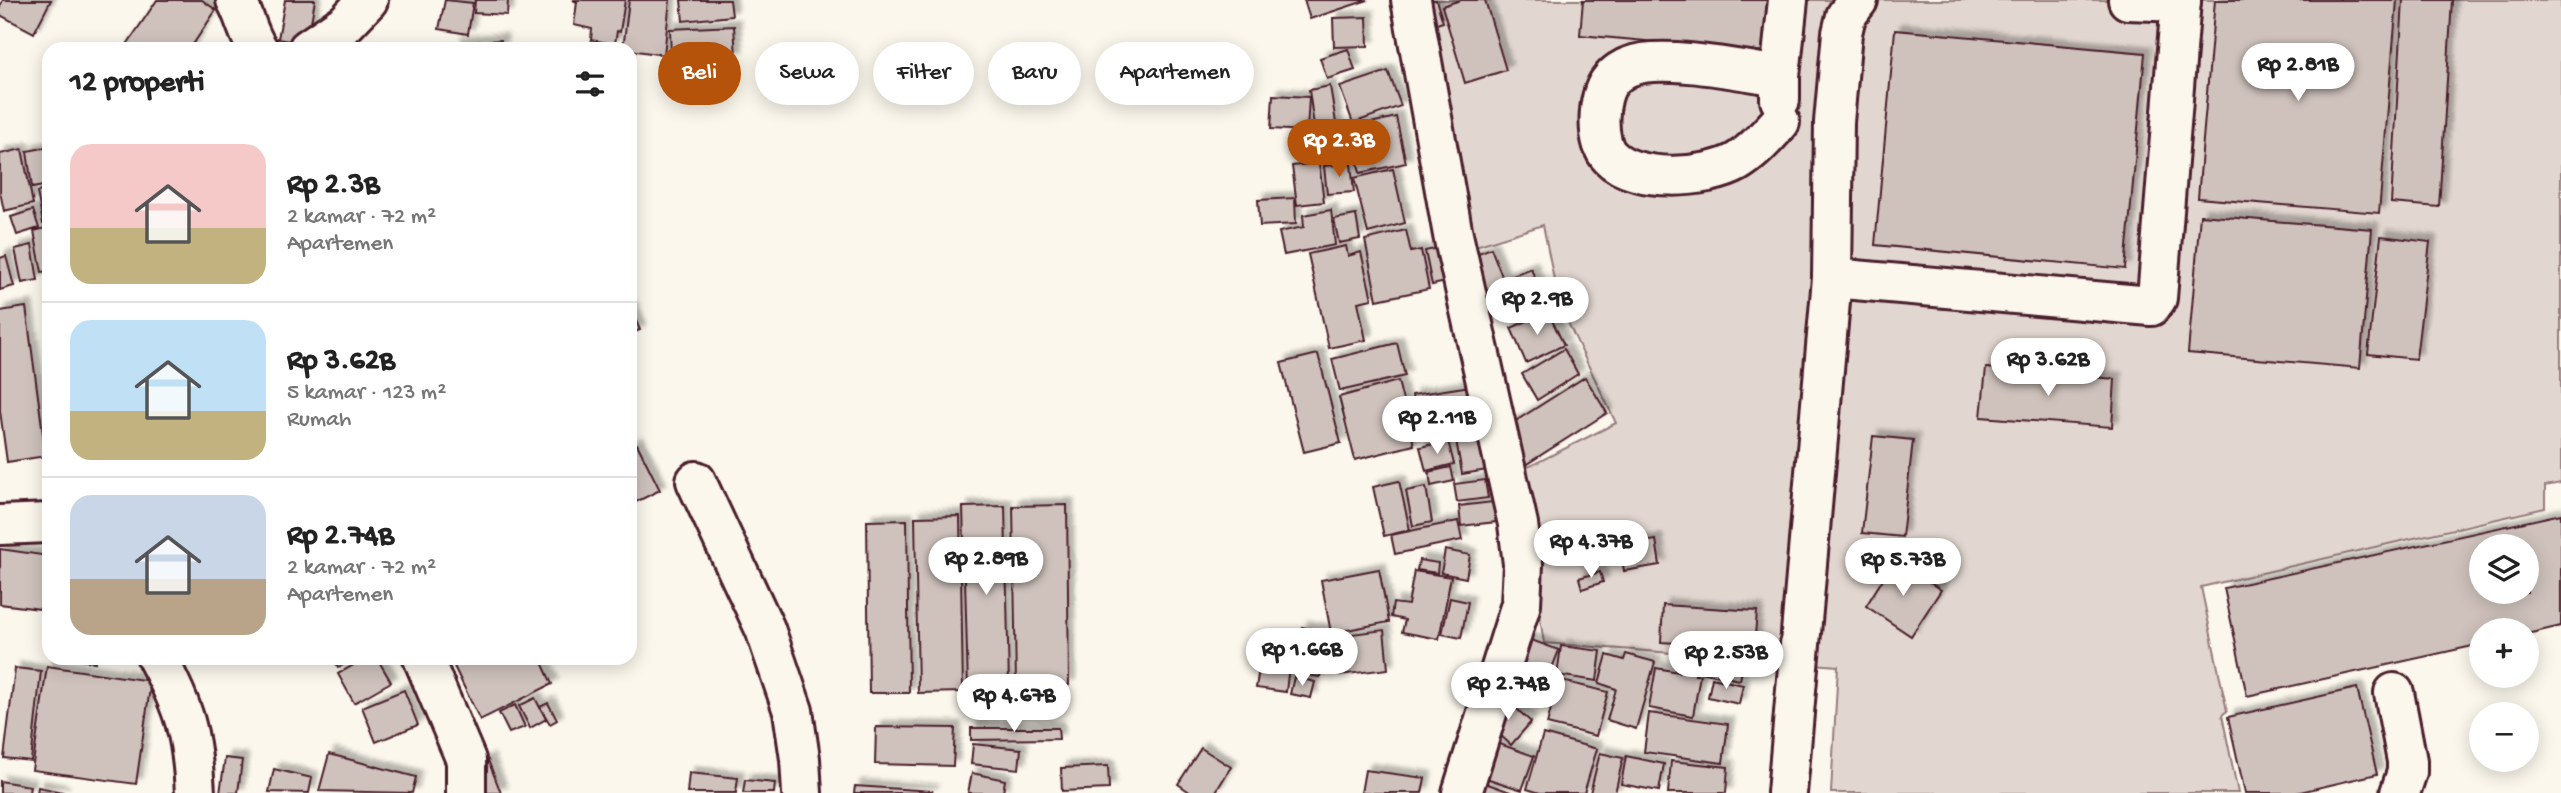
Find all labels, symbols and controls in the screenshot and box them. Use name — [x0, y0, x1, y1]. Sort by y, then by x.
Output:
chip: Beli — [658, 42, 741, 105]
chip: Sewa — [755, 42, 859, 105]
chip: Filter — [873, 42, 974, 105]
chip: Baru — [988, 42, 1081, 105]
chip: Apartemen — [1095, 42, 1254, 105]
pin: Rp 2.81B — [2226, 43, 2370, 103]
text: Rp 2.81B — [2258, 52, 2338, 79]
icon: filters — [571, 65, 609, 103]
text: 12 properti — [70, 67, 205, 102]
pin: Rp 2.3B — [1274, 120, 1404, 179]
text: Rp 2.3B — [1303, 128, 1375, 155]
text: Rp 2.3B — [287, 169, 380, 204]
icon: home — [126, 172, 210, 256]
text: 2 kamar · 72 m² — [287, 204, 436, 231]
text: Apartemen — [287, 231, 393, 258]
pin: Rp 2.9B — [1472, 278, 1602, 337]
text: Rp 2.9B — [1502, 286, 1572, 313]
pin: Rp 3.62B — [1976, 338, 2120, 398]
text: Rp 3.62B — [287, 345, 395, 380]
text: Rp 3.62B — [2007, 347, 2089, 374]
icon: home — [126, 348, 210, 432]
text: 5 kamar · 123 m² — [287, 380, 446, 407]
pin: Rp 2.11B — [1365, 396, 1509, 456]
text: Rp 2.11B — [1398, 405, 1476, 432]
text: Rumah — [287, 407, 351, 434]
text: Rp 2.74B — [287, 520, 394, 555]
pin: Rp 4.37B — [1519, 520, 1663, 580]
icon: home — [126, 523, 210, 607]
text: Rp 4.37B — [1550, 529, 1632, 556]
map controls — [2469, 534, 2539, 772]
button: layers — [2469, 534, 2539, 604]
pin: Rp 2.89B — [914, 538, 1058, 597]
pin: Rp 5.73B — [1831, 538, 1975, 598]
text: Rp 2.89B — [944, 546, 1028, 573]
text: Rp 5.73B — [1861, 547, 1945, 574]
text: 2 kamar · 72 m² — [287, 555, 436, 582]
text: Apartemen — [287, 582, 393, 609]
button: + — [2469, 618, 2539, 688]
pin: Rp 1.66B — [1230, 628, 1374, 688]
pin: Rp 2.53B — [1654, 632, 1798, 691]
text: Rp 1.66B — [1262, 637, 1342, 664]
text: Rp 2.53B — [1684, 640, 1768, 667]
pin: Rp 2.74B — [1436, 662, 1580, 722]
text: Rp 2.74B — [1467, 671, 1549, 698]
pin: Rp 4.67B — [942, 674, 1086, 734]
text: Rp 4.67B — [973, 683, 1055, 710]
button: − — [2469, 702, 2539, 772]

